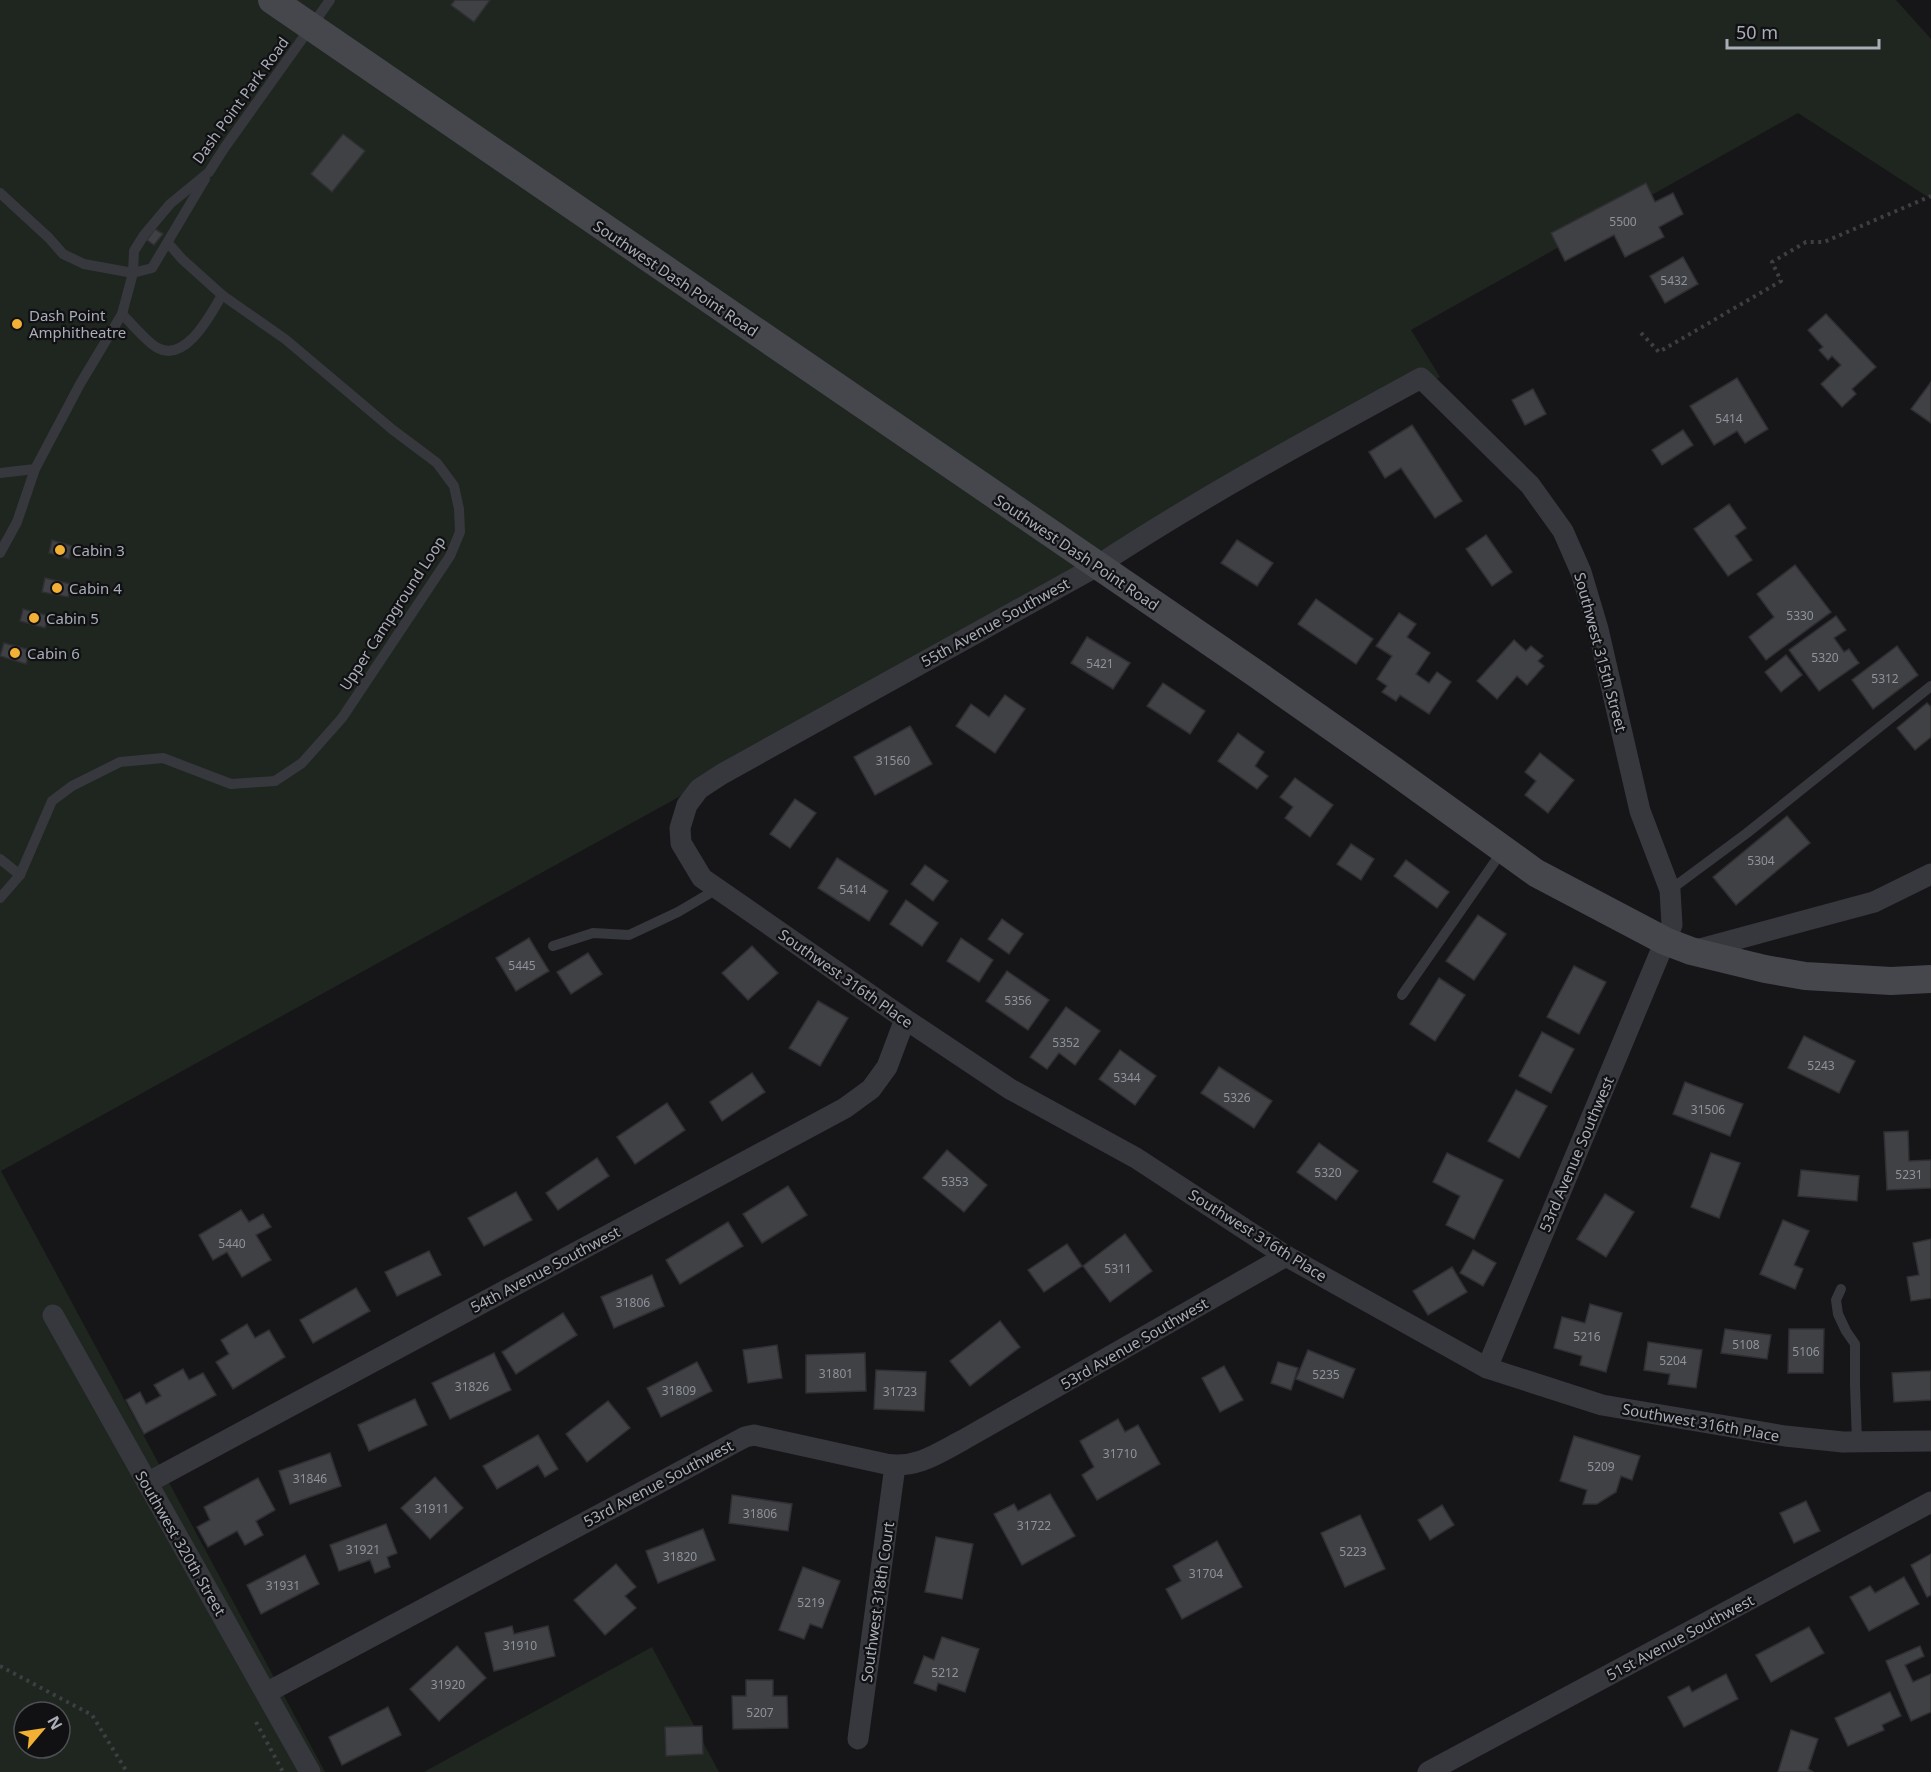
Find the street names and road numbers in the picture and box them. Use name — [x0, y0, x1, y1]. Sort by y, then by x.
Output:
street label: Dash Point Park Road — [187, 33, 293, 167]
street label: Southwest Dash Point Road — [590, 215, 762, 341]
street label: Southwest Dash Point Road — [991, 489, 1163, 615]
street label: Upper Campground Loop — [335, 532, 449, 694]
street label: Southwest 315th Street — [1570, 570, 1632, 734]
street label: 55th Avenue Southwest — [917, 573, 1073, 671]
street label: Southwest 316th Place — [775, 924, 917, 1032]
street label: 53rd Avenue Southwest — [1534, 1073, 1618, 1235]
street label: Southwest 316th Place — [1185, 1184, 1331, 1286]
street label: 54th Avenue Southwest — [467, 1221, 624, 1317]
street label: 53rd Avenue Southwest — [1057, 1292, 1212, 1393]
street label: Southwest 316th Place — [1621, 1398, 1781, 1446]
street label: 53rd Avenue Southwest — [580, 1435, 737, 1531]
street label: Southwest 320th Street — [131, 1467, 231, 1620]
street label: Southwest 318th Court — [856, 1520, 898, 1683]
street label: 51st Avenue Southwest — [1603, 1589, 1758, 1684]

